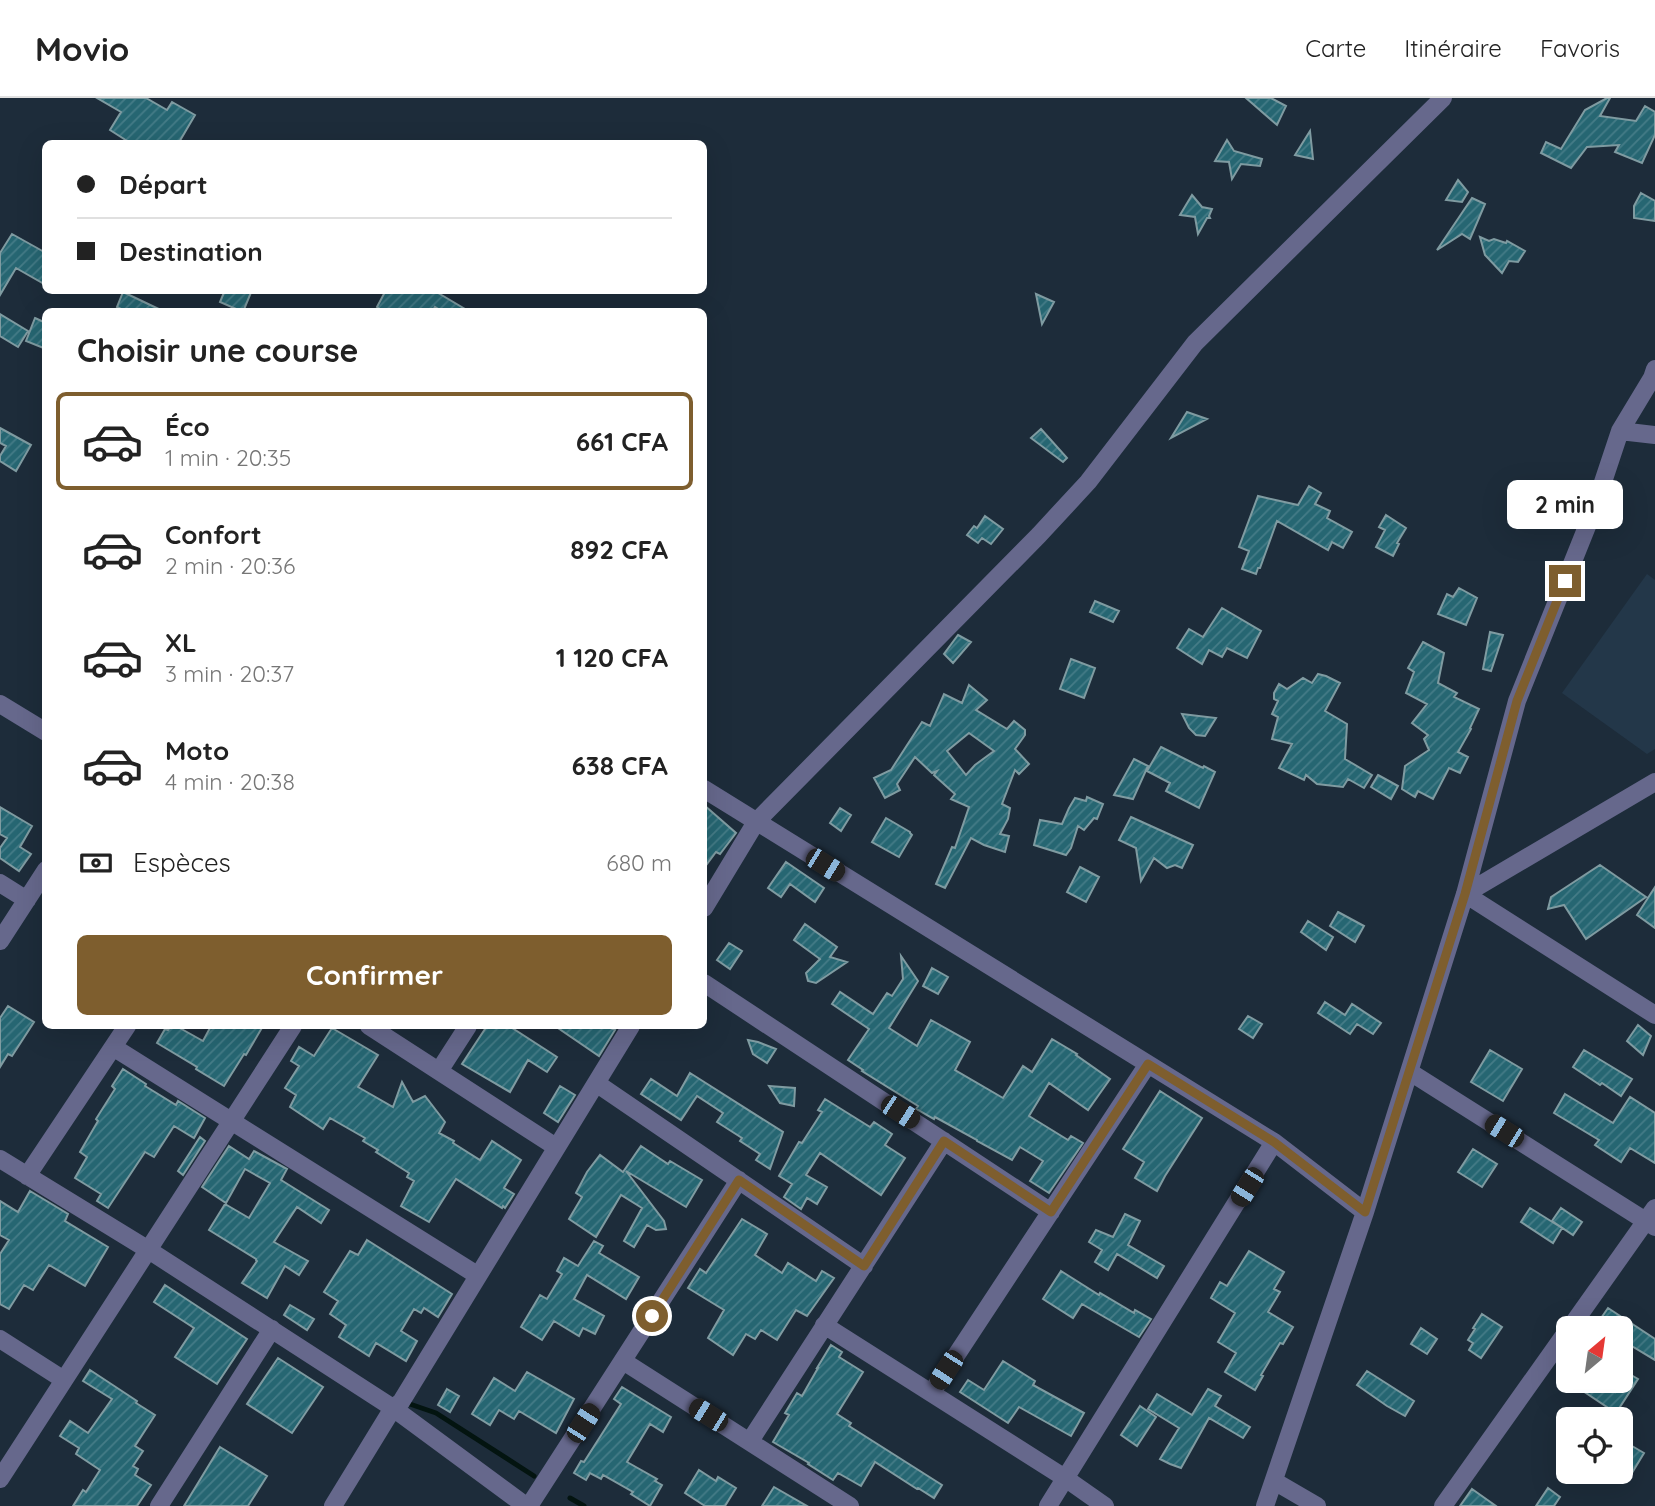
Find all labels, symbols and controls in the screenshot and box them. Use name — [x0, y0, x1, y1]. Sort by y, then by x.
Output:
text: Movio — [35, 28, 129, 69]
text: Carte — [1305, 33, 1366, 63]
text: Itinéraire — [1404, 33, 1502, 63]
text: Favoris — [1540, 33, 1620, 63]
text: Départ — [119, 168, 208, 201]
text: Destination — [119, 235, 263, 268]
text: Choisir une course — [77, 330, 358, 370]
icon: car — [81, 410, 144, 473]
text: Éco — [165, 410, 210, 443]
text: 661 CFA — [576, 425, 668, 458]
text: 1 min · 20:35 — [165, 443, 291, 472]
callout: 2 min — [1507, 480, 1623, 528]
text: 2 min — [1535, 490, 1595, 519]
icon: car — [81, 518, 144, 581]
text: Confort — [165, 518, 262, 551]
text: 892 CFA — [570, 533, 668, 566]
text: 2 min · 20:36 — [165, 551, 295, 580]
route end — [1549, 565, 1581, 597]
icon: car — [81, 626, 144, 689]
text: XL — [165, 626, 197, 659]
text: 1 120 CFA — [556, 641, 668, 674]
text: 3 min · 20:37 — [165, 659, 294, 688]
icon: car — [81, 734, 144, 797]
text: Moto — [165, 734, 229, 767]
text: 638 CFA — [571, 749, 668, 782]
text: 4 min · 20:38 — [165, 767, 295, 796]
icon: cash — [77, 844, 115, 882]
car — [802, 845, 849, 885]
text: Espèces — [133, 846, 231, 879]
text: 680 m — [606, 848, 672, 877]
button: Confirmer — [77, 935, 672, 1015]
car — [877, 1092, 924, 1132]
car — [1481, 1111, 1528, 1151]
car — [1227, 1164, 1268, 1210]
route start — [636, 1300, 668, 1332]
north arrow — [1556, 1316, 1633, 1393]
map controls — [1556, 1316, 1633, 1484]
car — [926, 1347, 967, 1393]
car — [685, 1395, 732, 1435]
car — [563, 1400, 604, 1446]
button: locate — [1556, 1407, 1633, 1484]

